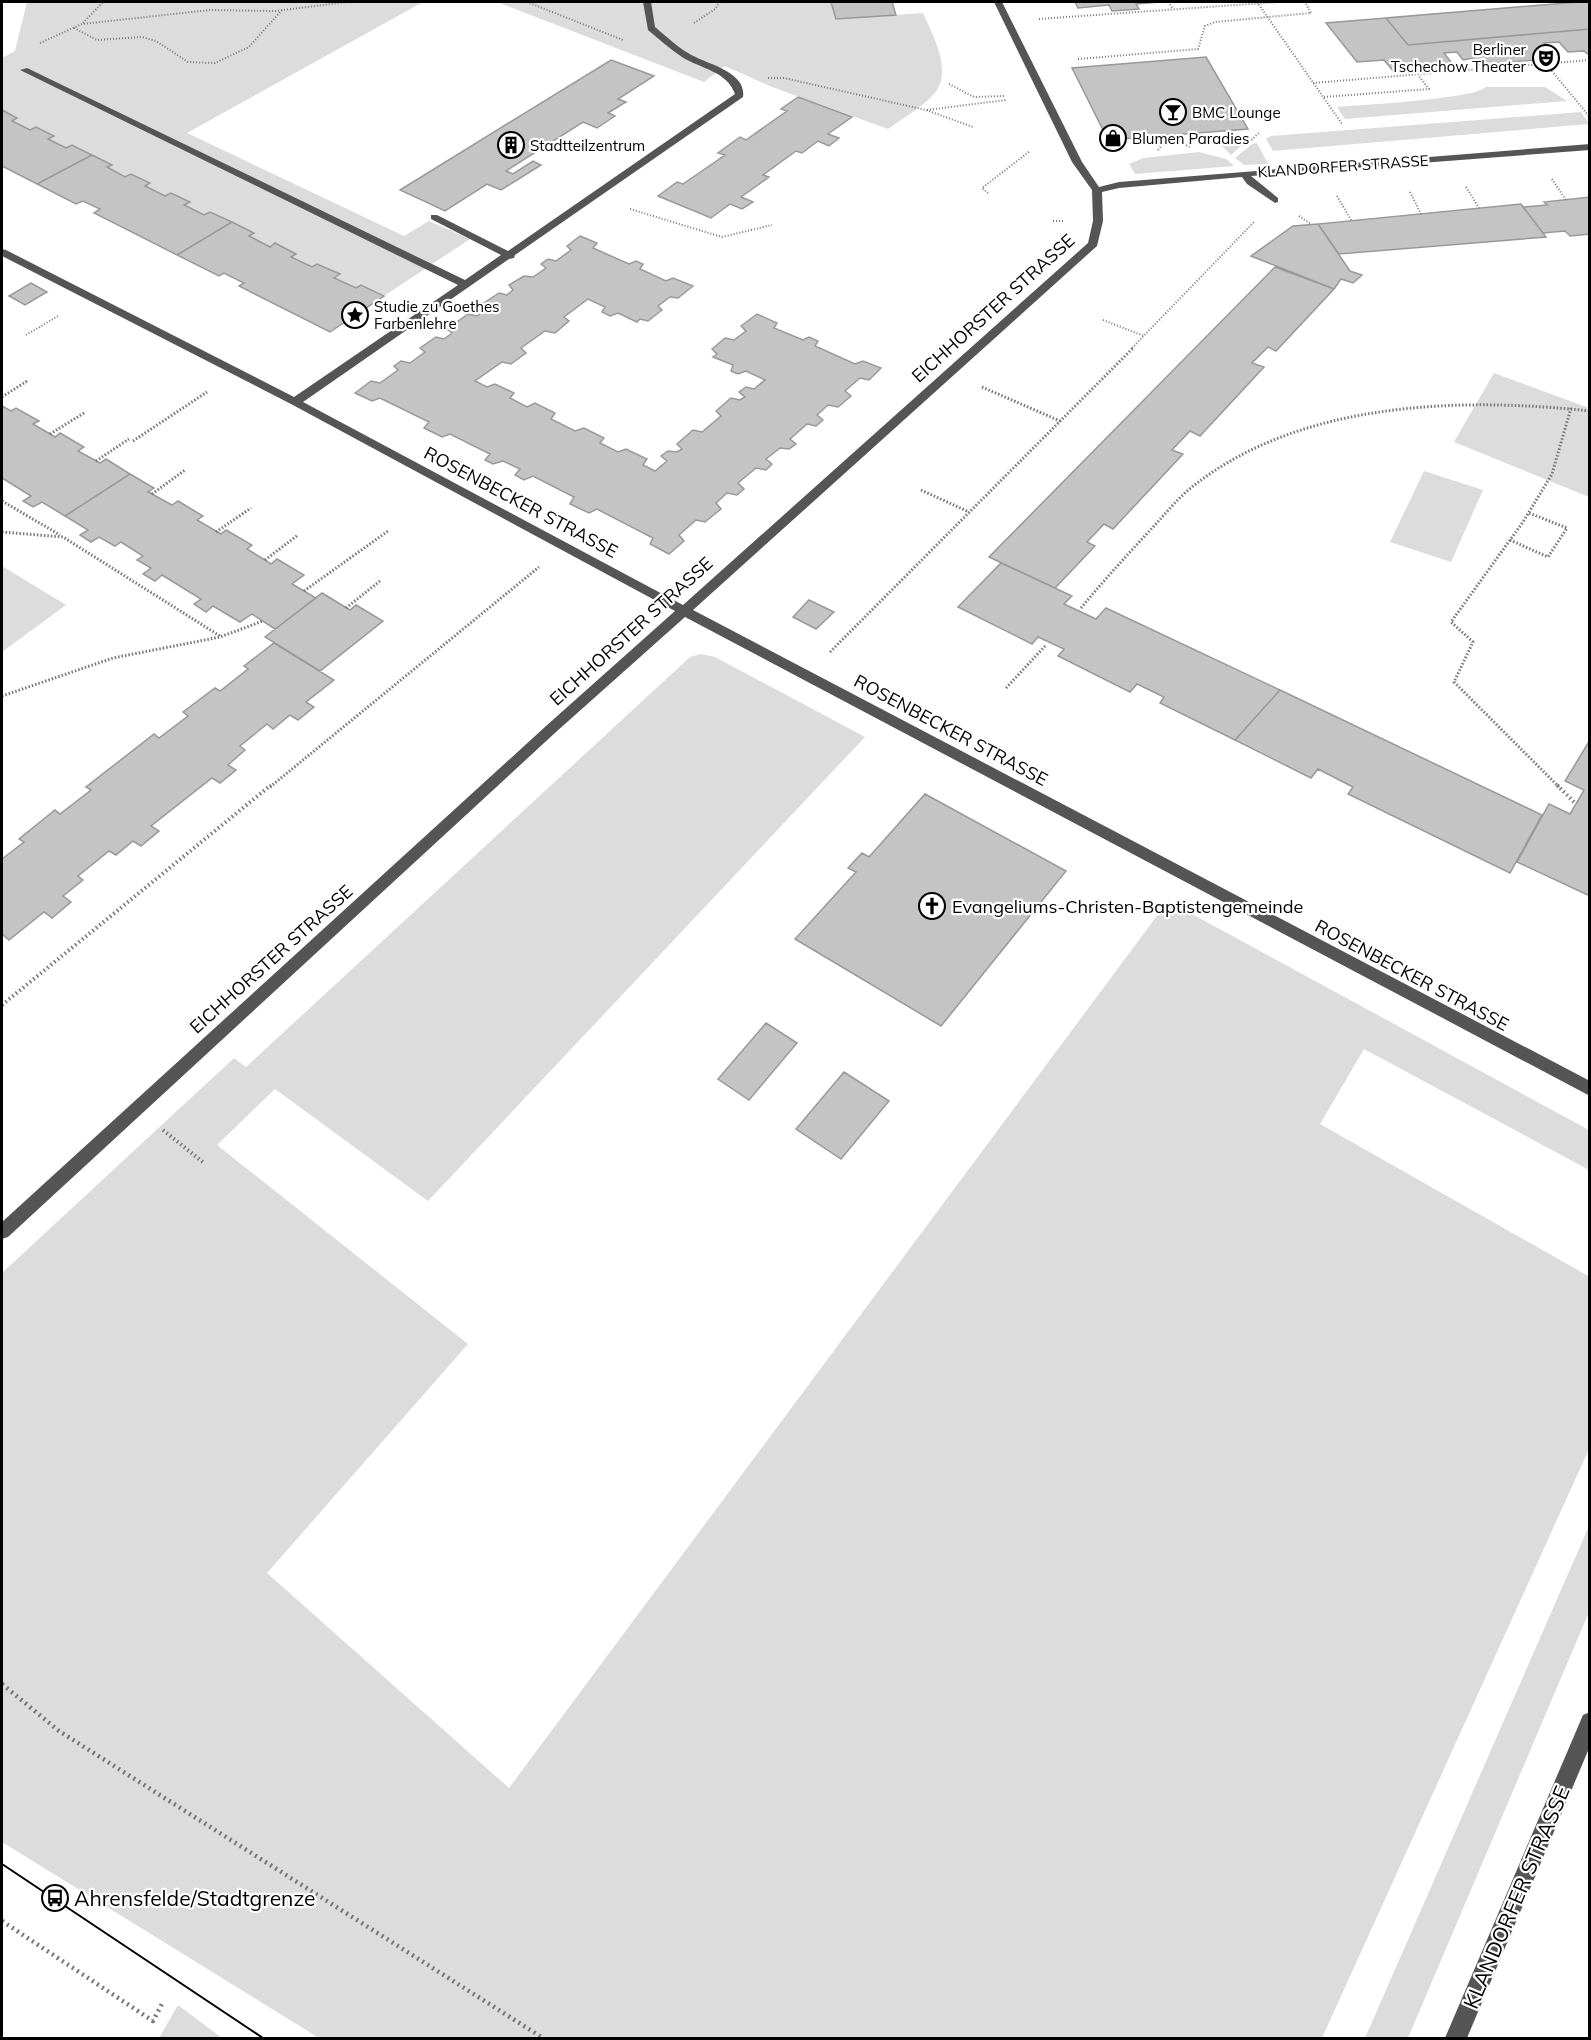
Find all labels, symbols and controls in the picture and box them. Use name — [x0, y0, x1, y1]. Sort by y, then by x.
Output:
place label: Berliner Tschechow Theater — [1391, 40, 1527, 76]
theatre icon: Berliner Tschechow Theater — [1531, 43, 1561, 73]
bar icon: BMC Lounge — [1158, 97, 1188, 127]
place label: BMC Lounge — [1192, 103, 1281, 122]
shop icon: Blumen Paradies — [1098, 123, 1128, 153]
place label: Blumen Paradies — [1132, 129, 1249, 148]
building icon: Stadtteilzentrum — [496, 130, 526, 160]
place label: Stadtteilzentrum — [530, 136, 645, 155]
street label: KLANDORFER STRASSE — [1257, 151, 1429, 181]
street label: EICHHORSTER STRASSE — [907, 229, 1079, 387]
place label: Studie zu Goethes Farbenlehre — [374, 297, 500, 333]
place icon: Studie zu Goethes Farbenlehre — [340, 300, 370, 330]
street label: ROSENBECKER STRASSE — [420, 441, 622, 563]
street label: EICHHORSTER STRASSE — [545, 552, 717, 710]
street label: ROSENBECKER STRASSE — [850, 669, 1052, 791]
street label: EICHHORSTER STRASSE — [185, 880, 357, 1038]
church icon: Evangeliums-Christen-Baptistengemeinde — [917, 891, 947, 921]
place label: Evangeliums-Christen-Baptistengemeinde — [952, 895, 1303, 918]
street label: ROSENBECKER STRASSE — [1311, 914, 1513, 1036]
street label: KLANDORFER STRASSE — [1457, 1782, 1575, 2012]
bus stop icon: Ahrensfelde/Stadtgrenze — [40, 1883, 70, 1913]
place label: Ahrensfelde/Stadtgrenze — [74, 1885, 316, 1911]

